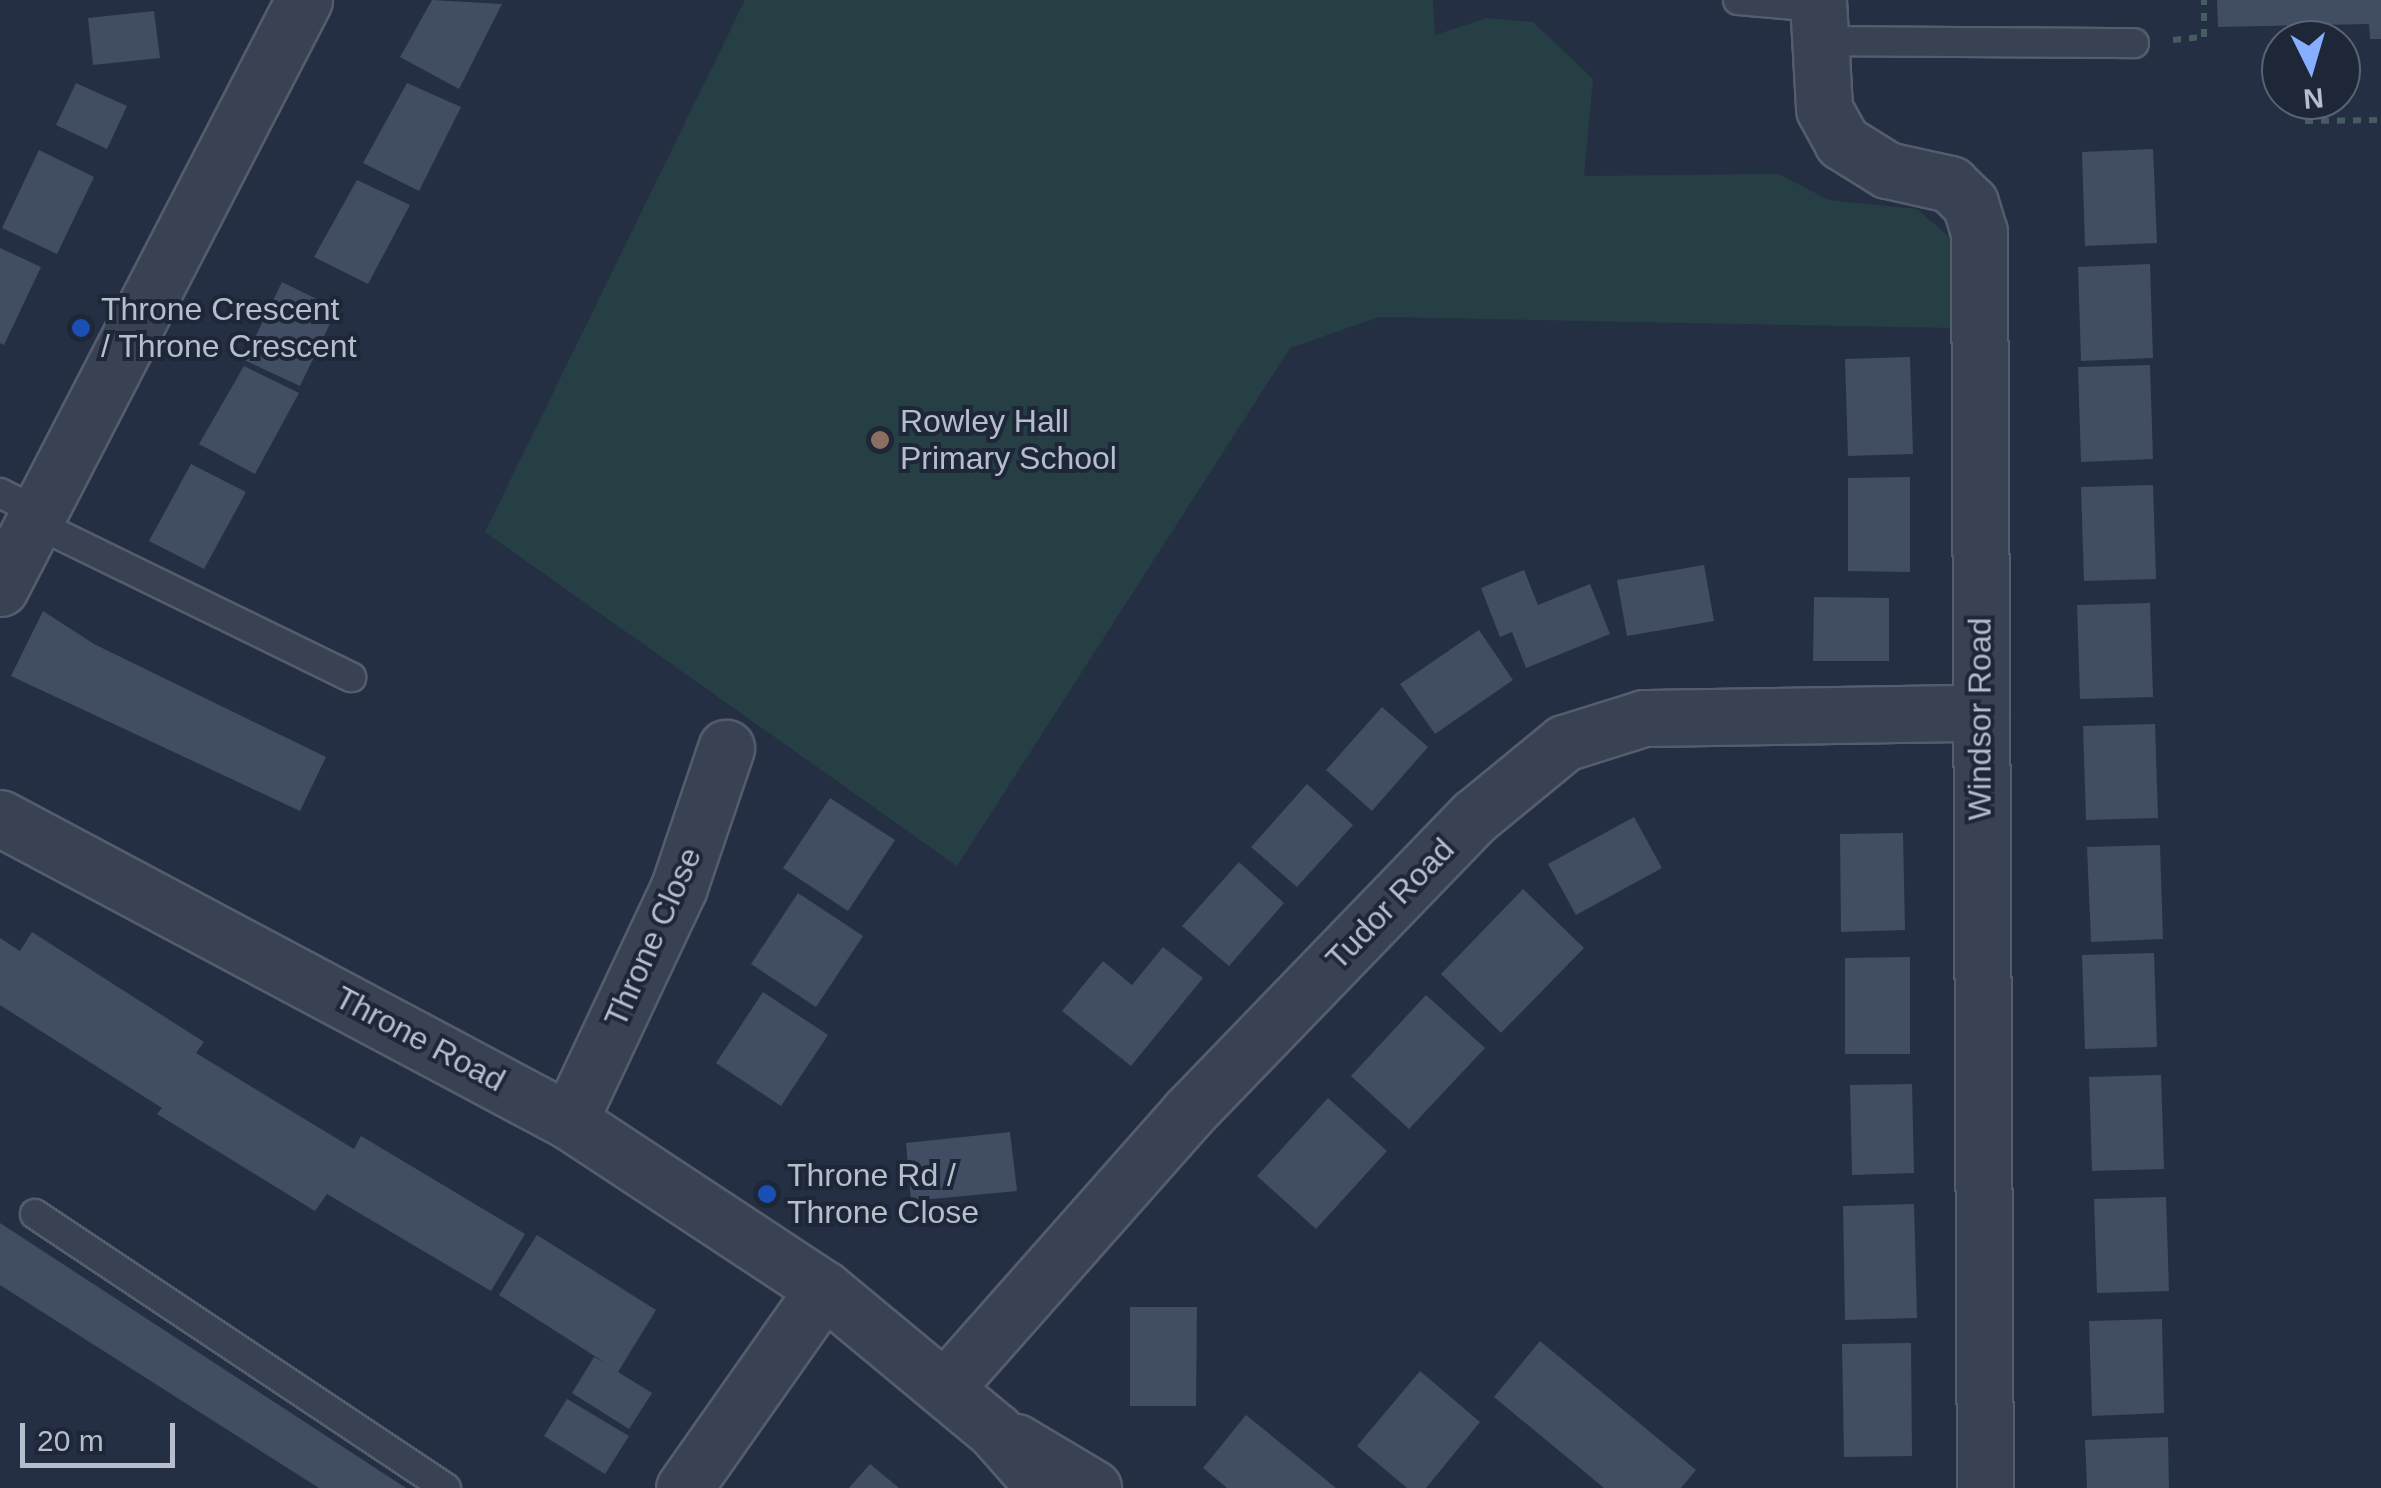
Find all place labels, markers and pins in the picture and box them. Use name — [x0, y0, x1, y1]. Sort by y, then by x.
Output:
place label: Throne Crescent / Throne Crescent — [101, 291, 357, 366]
marker: Throne Crescent / Throne Crescent — [70, 317, 92, 339]
place label: Rowley Hall Primary School — [900, 403, 1117, 478]
marker: Rowley Hall Primary School — [869, 429, 891, 451]
place label: Throne Rd / Throne Close — [787, 1157, 979, 1232]
marker: Throne Rd / Throne Close — [756, 1183, 778, 1205]

